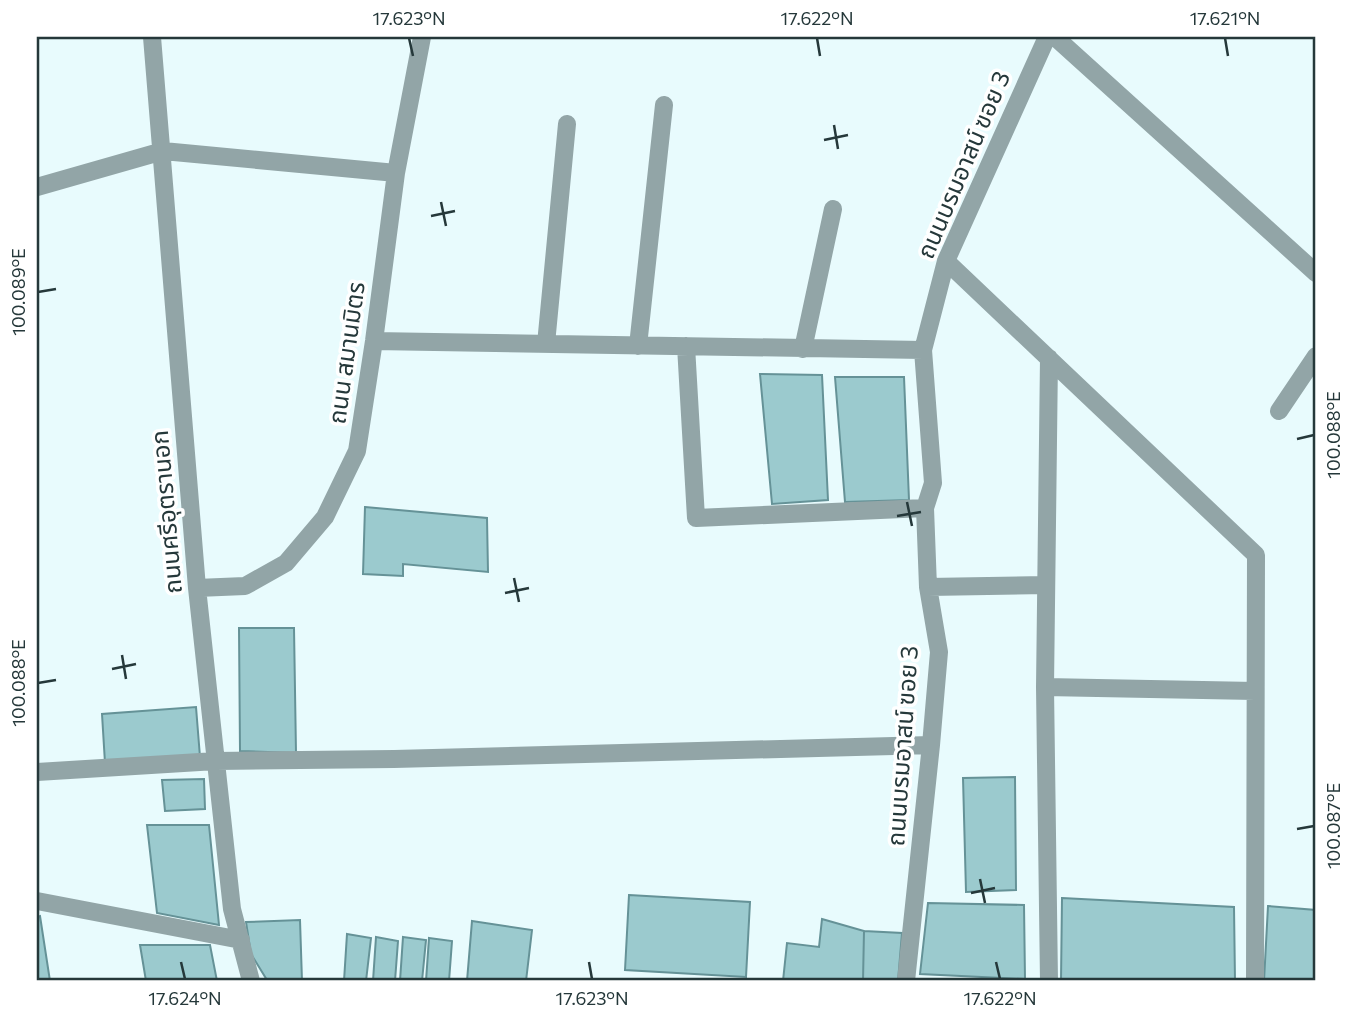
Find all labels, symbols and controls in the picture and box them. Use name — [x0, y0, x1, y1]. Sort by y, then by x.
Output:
text: 17.623°N — [372, 7, 446, 29]
text: 17.622°N — [781, 7, 853, 29]
text: 17.621°N — [1190, 7, 1260, 29]
street label: ถนนบรมอาสน์ ฃอย 3 — [910, 66, 1015, 263]
text: 100.089°E — [7, 248, 29, 336]
street label: ถนน สมานมิตร — [321, 280, 370, 426]
text: 100.088°E — [1322, 391, 1344, 479]
street label: ถนนศรีอุตรานอก — [144, 429, 189, 595]
text: 100.088°E — [7, 639, 29, 727]
street label: ถนนบรมอาสน์ ฃอย 3 — [880, 645, 923, 847]
text: 100.087°E — [1322, 783, 1344, 869]
text: 17.624°N — [148, 987, 222, 1009]
text: 17.623°N — [555, 987, 629, 1009]
text: 17.622°N — [964, 987, 1036, 1009]

